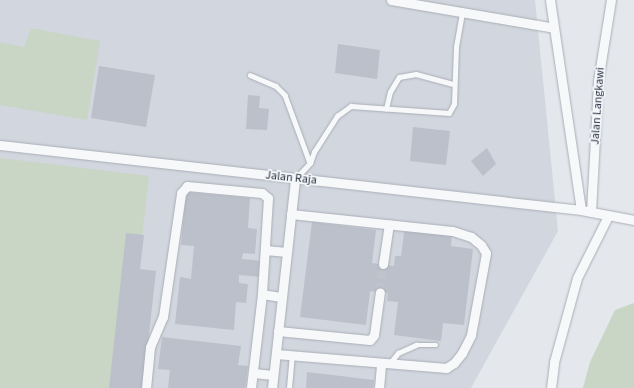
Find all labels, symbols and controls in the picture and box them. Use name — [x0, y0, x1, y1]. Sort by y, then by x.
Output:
street label: Jalan Langkawi — [588, 67, 608, 145]
street label: Jalan Raja — [265, 168, 317, 188]

